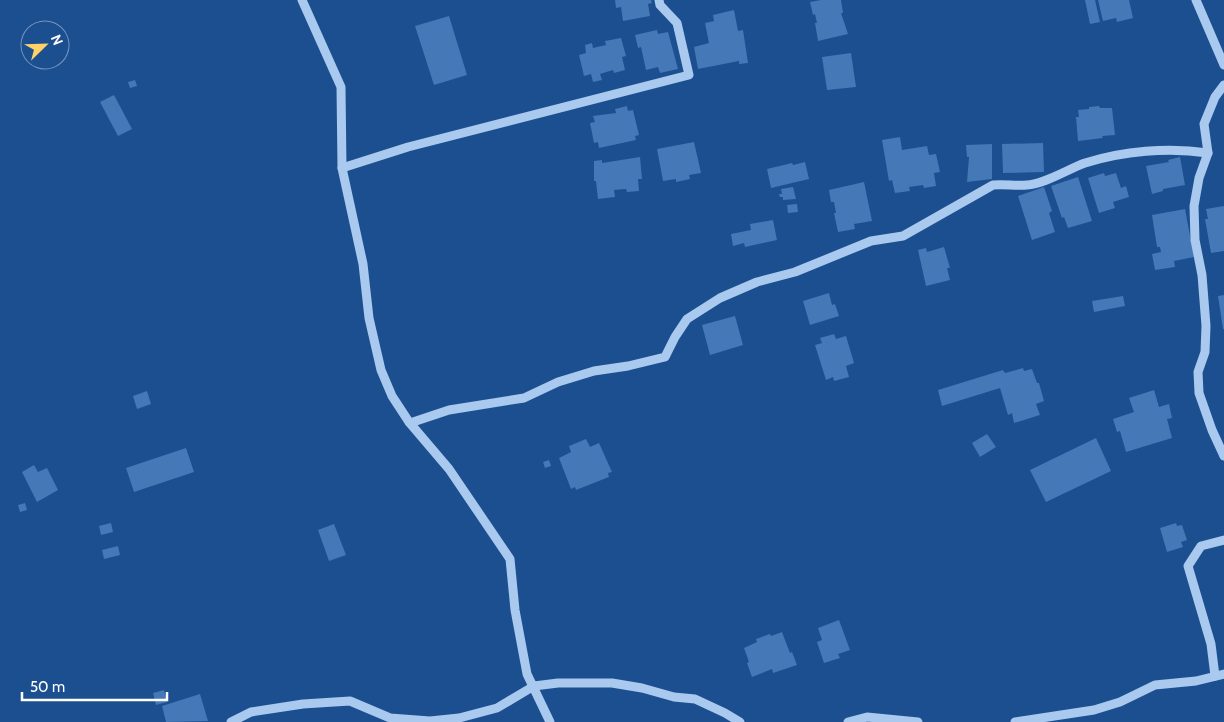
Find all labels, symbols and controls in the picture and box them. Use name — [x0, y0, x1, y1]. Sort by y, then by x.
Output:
north arrow — [20, 20, 70, 70]
text: N — [47, 32, 67, 48]
scale bar — [22, 670, 168, 702]
text: 50 m — [30, 678, 65, 696]

